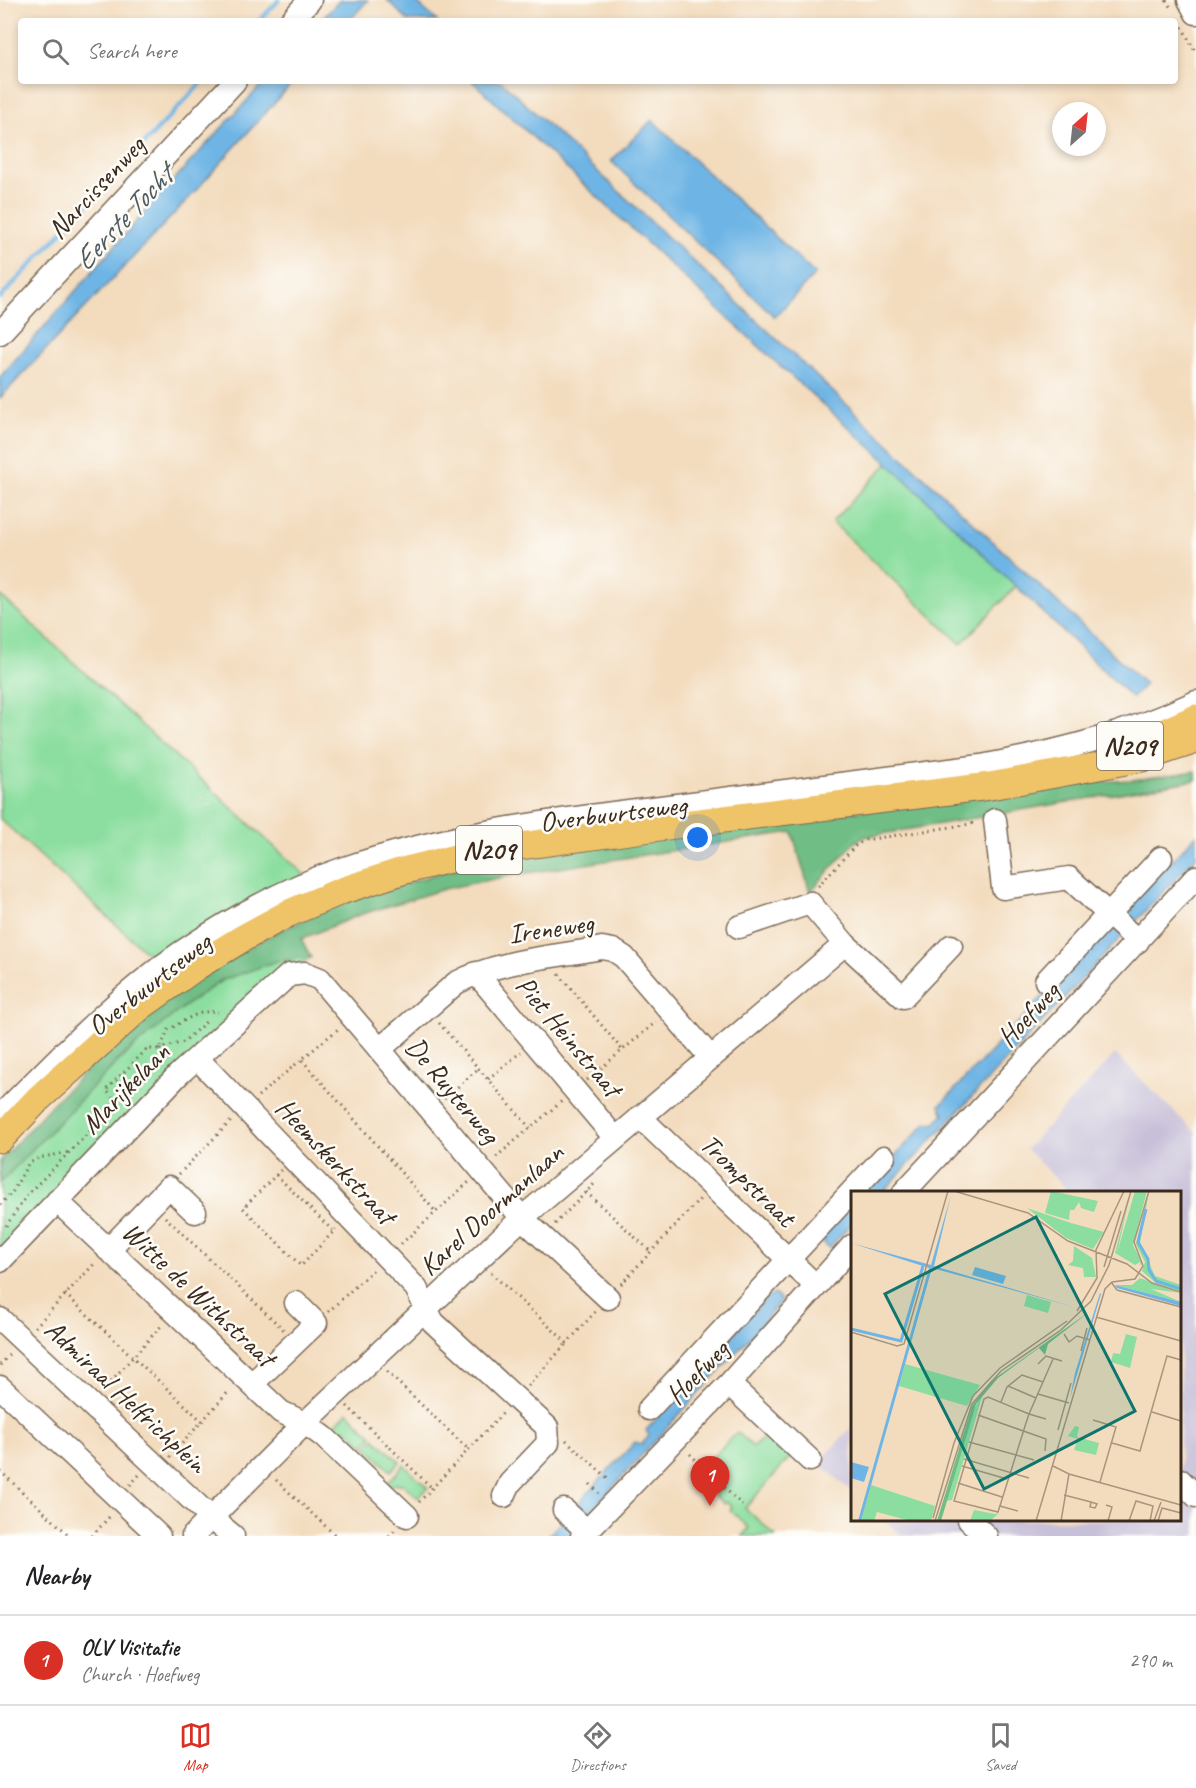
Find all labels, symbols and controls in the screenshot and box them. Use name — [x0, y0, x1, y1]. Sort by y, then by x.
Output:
search box — [18, 18, 1178, 84]
icon: search — [39, 35, 72, 68]
text: Search here — [87, 37, 177, 65]
north arrow — [1052, 102, 1106, 156]
street label: Narcissenweg — [39, 127, 153, 246]
water label: Eerste Tocht — [65, 152, 186, 278]
road number: N209 — [1097, 722, 1163, 770]
street label: Overbuurtseweg — [538, 786, 690, 839]
your location — [683, 823, 712, 852]
road number: N209 — [456, 826, 522, 874]
street label: Ireneweg — [506, 905, 597, 951]
street label: Overbuurtseweg — [80, 924, 220, 1043]
street label: Piet Heinstraat — [508, 968, 632, 1107]
street label: Hoefweg — [989, 973, 1068, 1054]
street label: De Ruyterweg — [398, 1030, 509, 1152]
street label: Marijkelaan — [73, 1035, 177, 1141]
street label: Heemskerkstraat — [268, 1090, 406, 1234]
street label: Trompstraat — [693, 1126, 805, 1236]
street label: Karel Doormanlaan — [412, 1134, 571, 1283]
inset map — [851, 1191, 1181, 1521]
street label: Witte de Withstraat — [115, 1214, 286, 1376]
street label: Admiraal Helfrichplein — [37, 1312, 216, 1481]
street label: Hoefweg — [658, 1331, 738, 1412]
pin: 1 — [690, 1456, 730, 1506]
text: Nearby — [24, 1559, 89, 1592]
text: OLV Visitatie — [81, 1634, 179, 1662]
text: 1 — [39, 1648, 48, 1673]
text: 290 m — [1129, 1648, 1172, 1673]
text: Church · Hoefweg — [81, 1662, 199, 1687]
tab: Map — [179, 1719, 212, 1775]
tab: Directions — [570, 1719, 626, 1775]
tab: Saved — [984, 1719, 1017, 1775]

